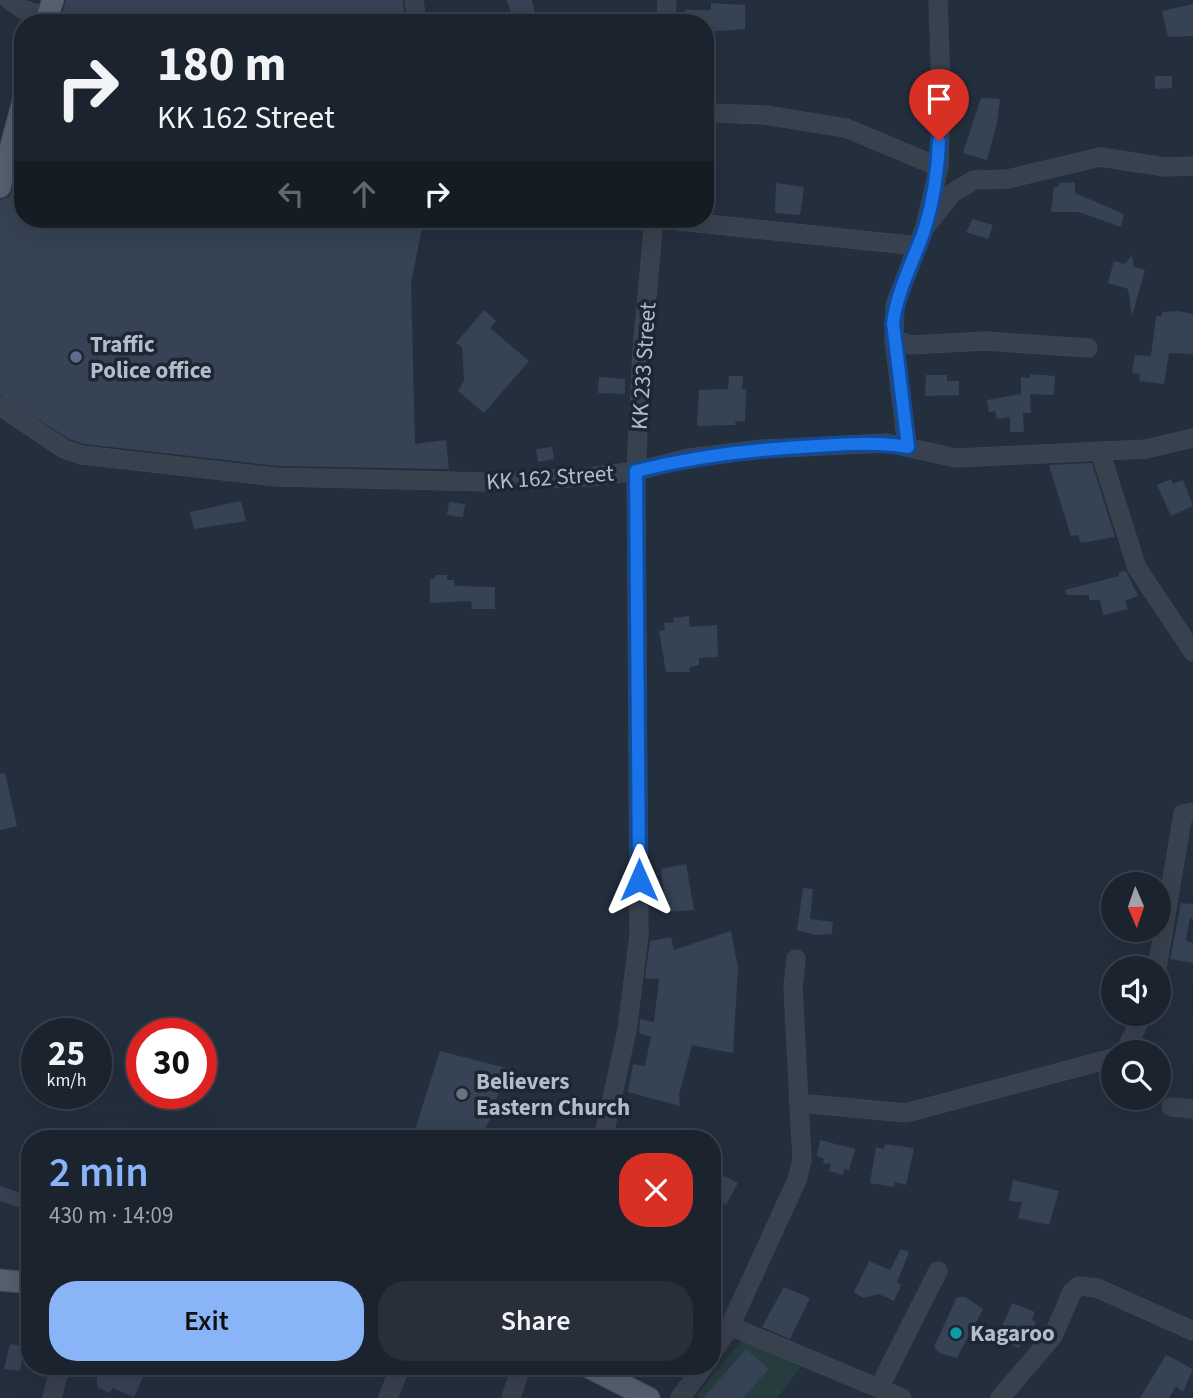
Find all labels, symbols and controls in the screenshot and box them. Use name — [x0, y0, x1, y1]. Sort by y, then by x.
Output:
text: 180 m — [157, 30, 286, 100]
icon: right — [42, 42, 133, 133]
pin — [909, 69, 969, 141]
icon: arrive — [920, 80, 958, 118]
text: KK 162 Street — [157, 95, 335, 141]
icon: left — [272, 175, 310, 213]
icon: ahead — [345, 175, 383, 213]
icon: right — [418, 175, 456, 213]
street label: KK 233 Street — [623, 301, 664, 431]
place label: Traffic Police office — [90, 328, 212, 387]
marker: Traffic Police office — [68, 349, 84, 365]
street label: KK 162 Street — [485, 457, 615, 498]
position arrow — [602, 843, 676, 917]
north arrow — [1101, 872, 1171, 942]
map controls — [1101, 872, 1171, 1110]
button: sound — [1101, 956, 1171, 1026]
speed limit sign: 30 — [126, 1018, 217, 1109]
text: 25 — [48, 1029, 85, 1079]
button: search — [1101, 1040, 1171, 1110]
place label: Believers Eastern Church — [476, 1065, 630, 1124]
text: km/h — [47, 1068, 86, 1093]
marker: Believers Eastern Church — [454, 1086, 470, 1102]
text: 2 min — [49, 1143, 149, 1203]
button: close — [619, 1153, 693, 1227]
text: 430 m · 14:09 — [49, 1199, 173, 1232]
button: Exit — [49, 1281, 364, 1361]
button: Share — [378, 1281, 693, 1361]
place label: Kagaroo — [970, 1317, 1055, 1350]
marker: Kagaroo — [948, 1325, 964, 1341]

